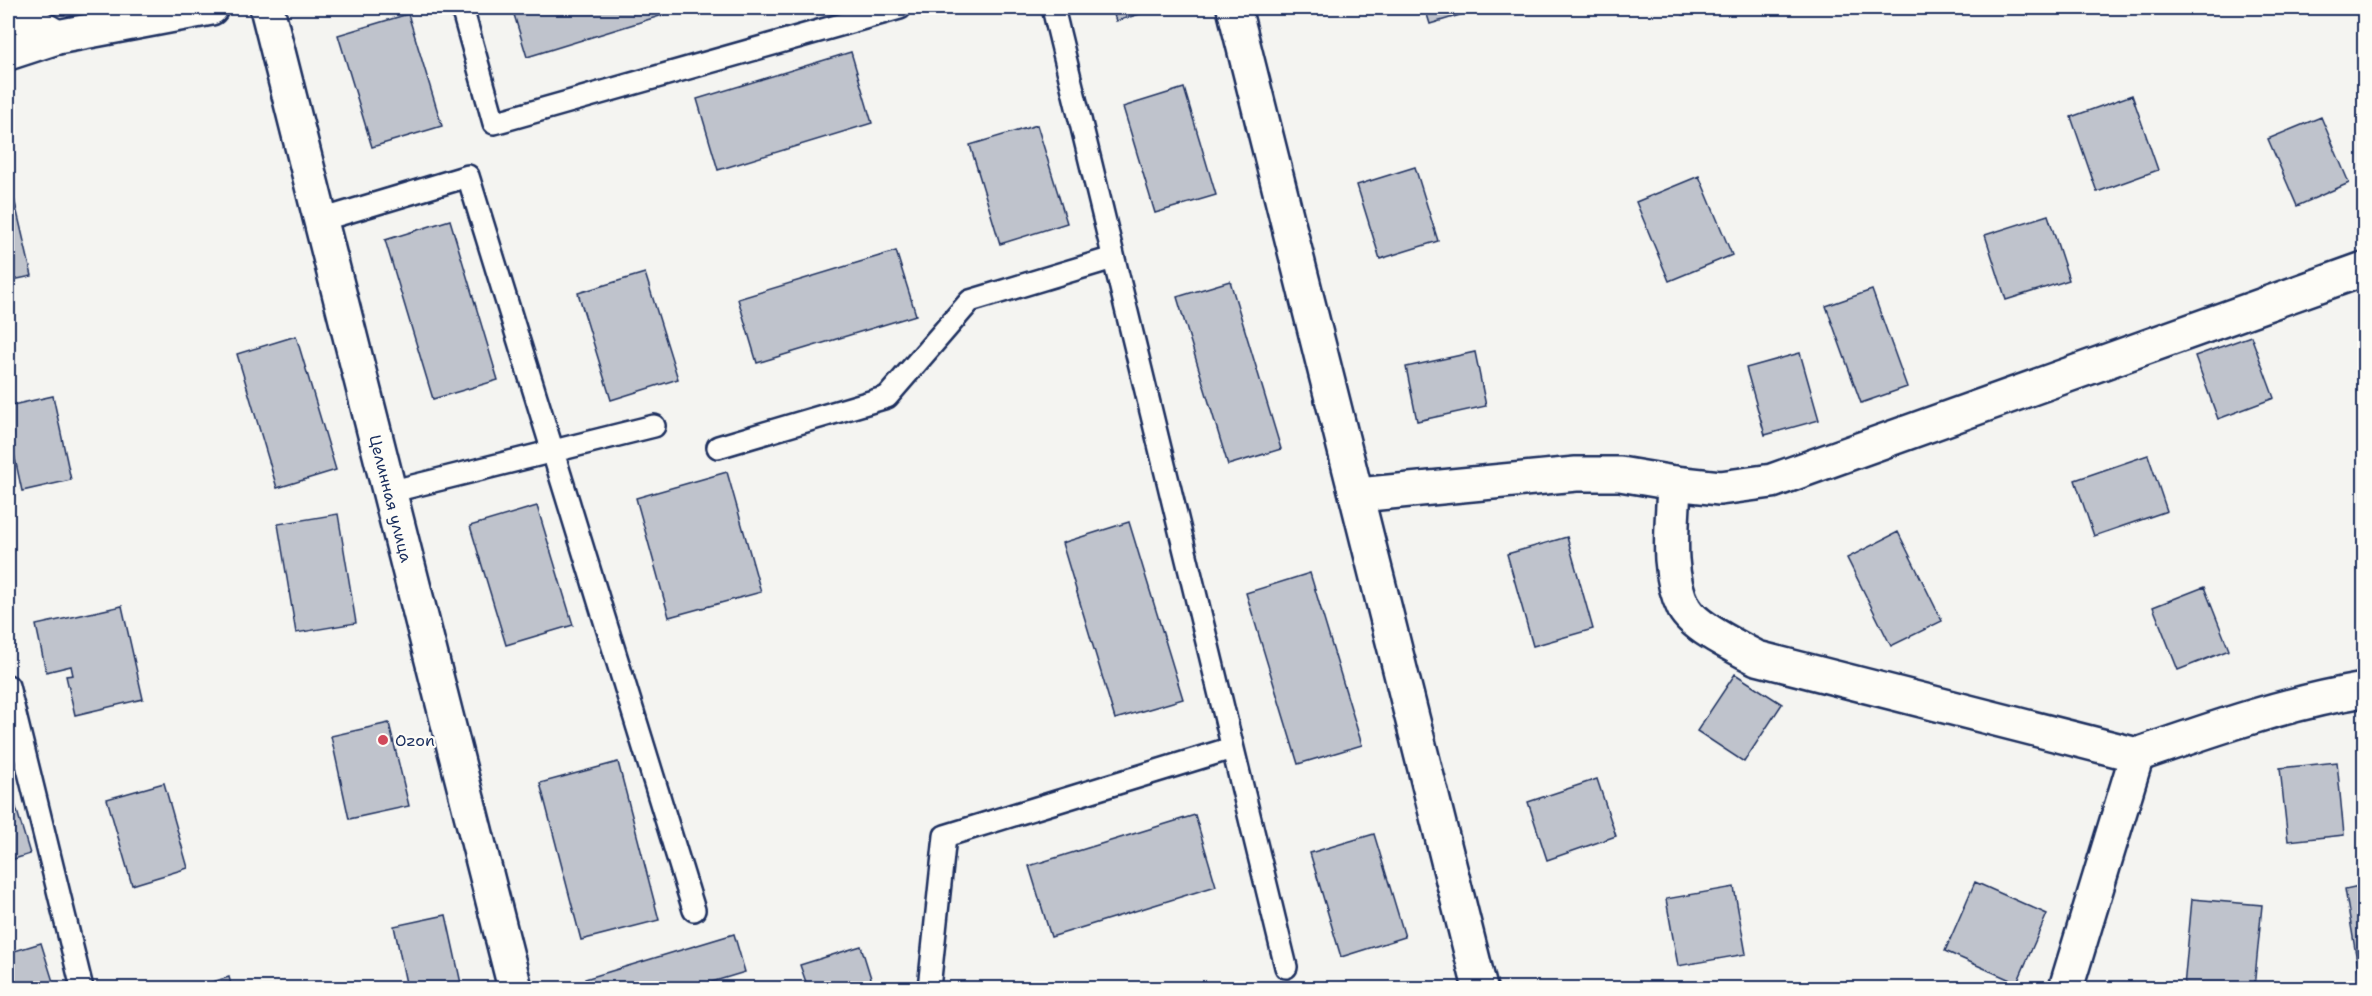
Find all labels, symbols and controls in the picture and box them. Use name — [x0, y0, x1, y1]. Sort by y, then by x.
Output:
street label: Целинная улица — [365, 433, 417, 565]
place label: Ozon — [395, 730, 435, 751]
marker: Ozon — [376, 733, 390, 747]

